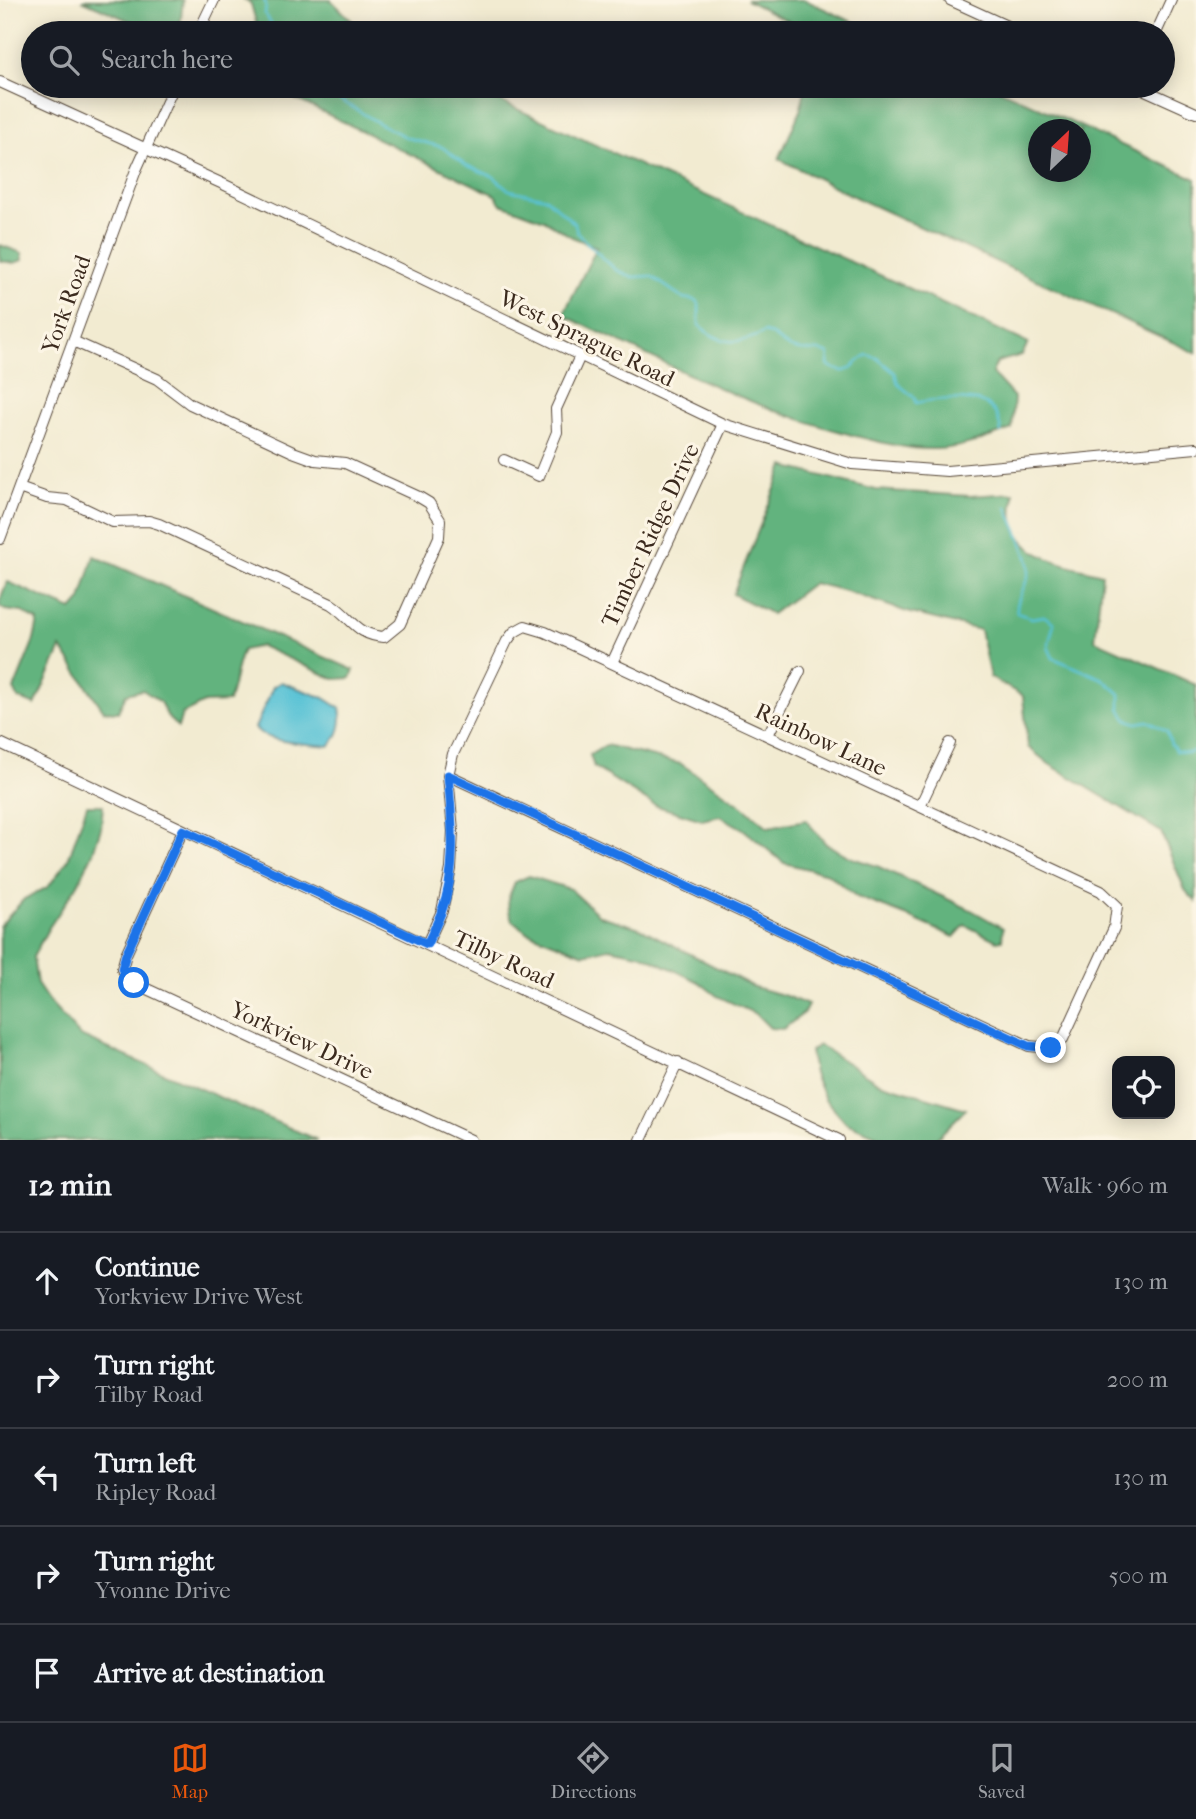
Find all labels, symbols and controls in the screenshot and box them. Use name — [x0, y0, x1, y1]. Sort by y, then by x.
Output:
search box — [21, 21, 1175, 98]
icon: search — [45, 41, 83, 79]
text: Search here — [101, 44, 233, 75]
north arrow — [1028, 119, 1091, 182]
street label: York Road — [36, 251, 97, 358]
street label: West Sprague Road — [494, 284, 679, 393]
street label: Timber Ridge Drive — [596, 439, 705, 631]
street label: Rainbow Lane — [751, 697, 891, 782]
street label: Tilby Road — [449, 924, 559, 995]
route start — [118, 967, 149, 998]
street label: Yorkview Drive — [225, 995, 377, 1085]
route end — [1035, 1032, 1066, 1063]
map controls — [1112, 1056, 1175, 1119]
button: locate — [1112, 1056, 1175, 1119]
text: 12 min — [28, 1168, 112, 1203]
text: Walk · 960 m — [1042, 1172, 1168, 1199]
text: Continue — [95, 1252, 200, 1283]
icon: ahead — [28, 1262, 66, 1300]
text: 130 m — [1114, 1268, 1168, 1295]
text: Yorkview Drive West — [95, 1283, 303, 1310]
text: Turn right — [95, 1350, 215, 1381]
icon: right — [28, 1360, 66, 1398]
text: 200 m — [1107, 1366, 1168, 1393]
text: Tilby Road — [95, 1381, 203, 1408]
text: Turn left — [95, 1448, 196, 1479]
icon: left — [28, 1458, 66, 1496]
text: 130 m — [1114, 1464, 1168, 1491]
text: Ripley Road — [95, 1479, 216, 1506]
text: Turn right — [95, 1546, 215, 1577]
icon: right — [28, 1556, 66, 1594]
text: 500 m — [1109, 1562, 1168, 1589]
text: Yvonne Drive — [95, 1577, 231, 1604]
icon: arrive — [28, 1654, 66, 1692]
text: Arrive at destination — [95, 1658, 325, 1689]
tab: Map — [171, 1739, 209, 1803]
tab: Directions — [551, 1739, 636, 1803]
tab: Saved — [978, 1739, 1025, 1803]

